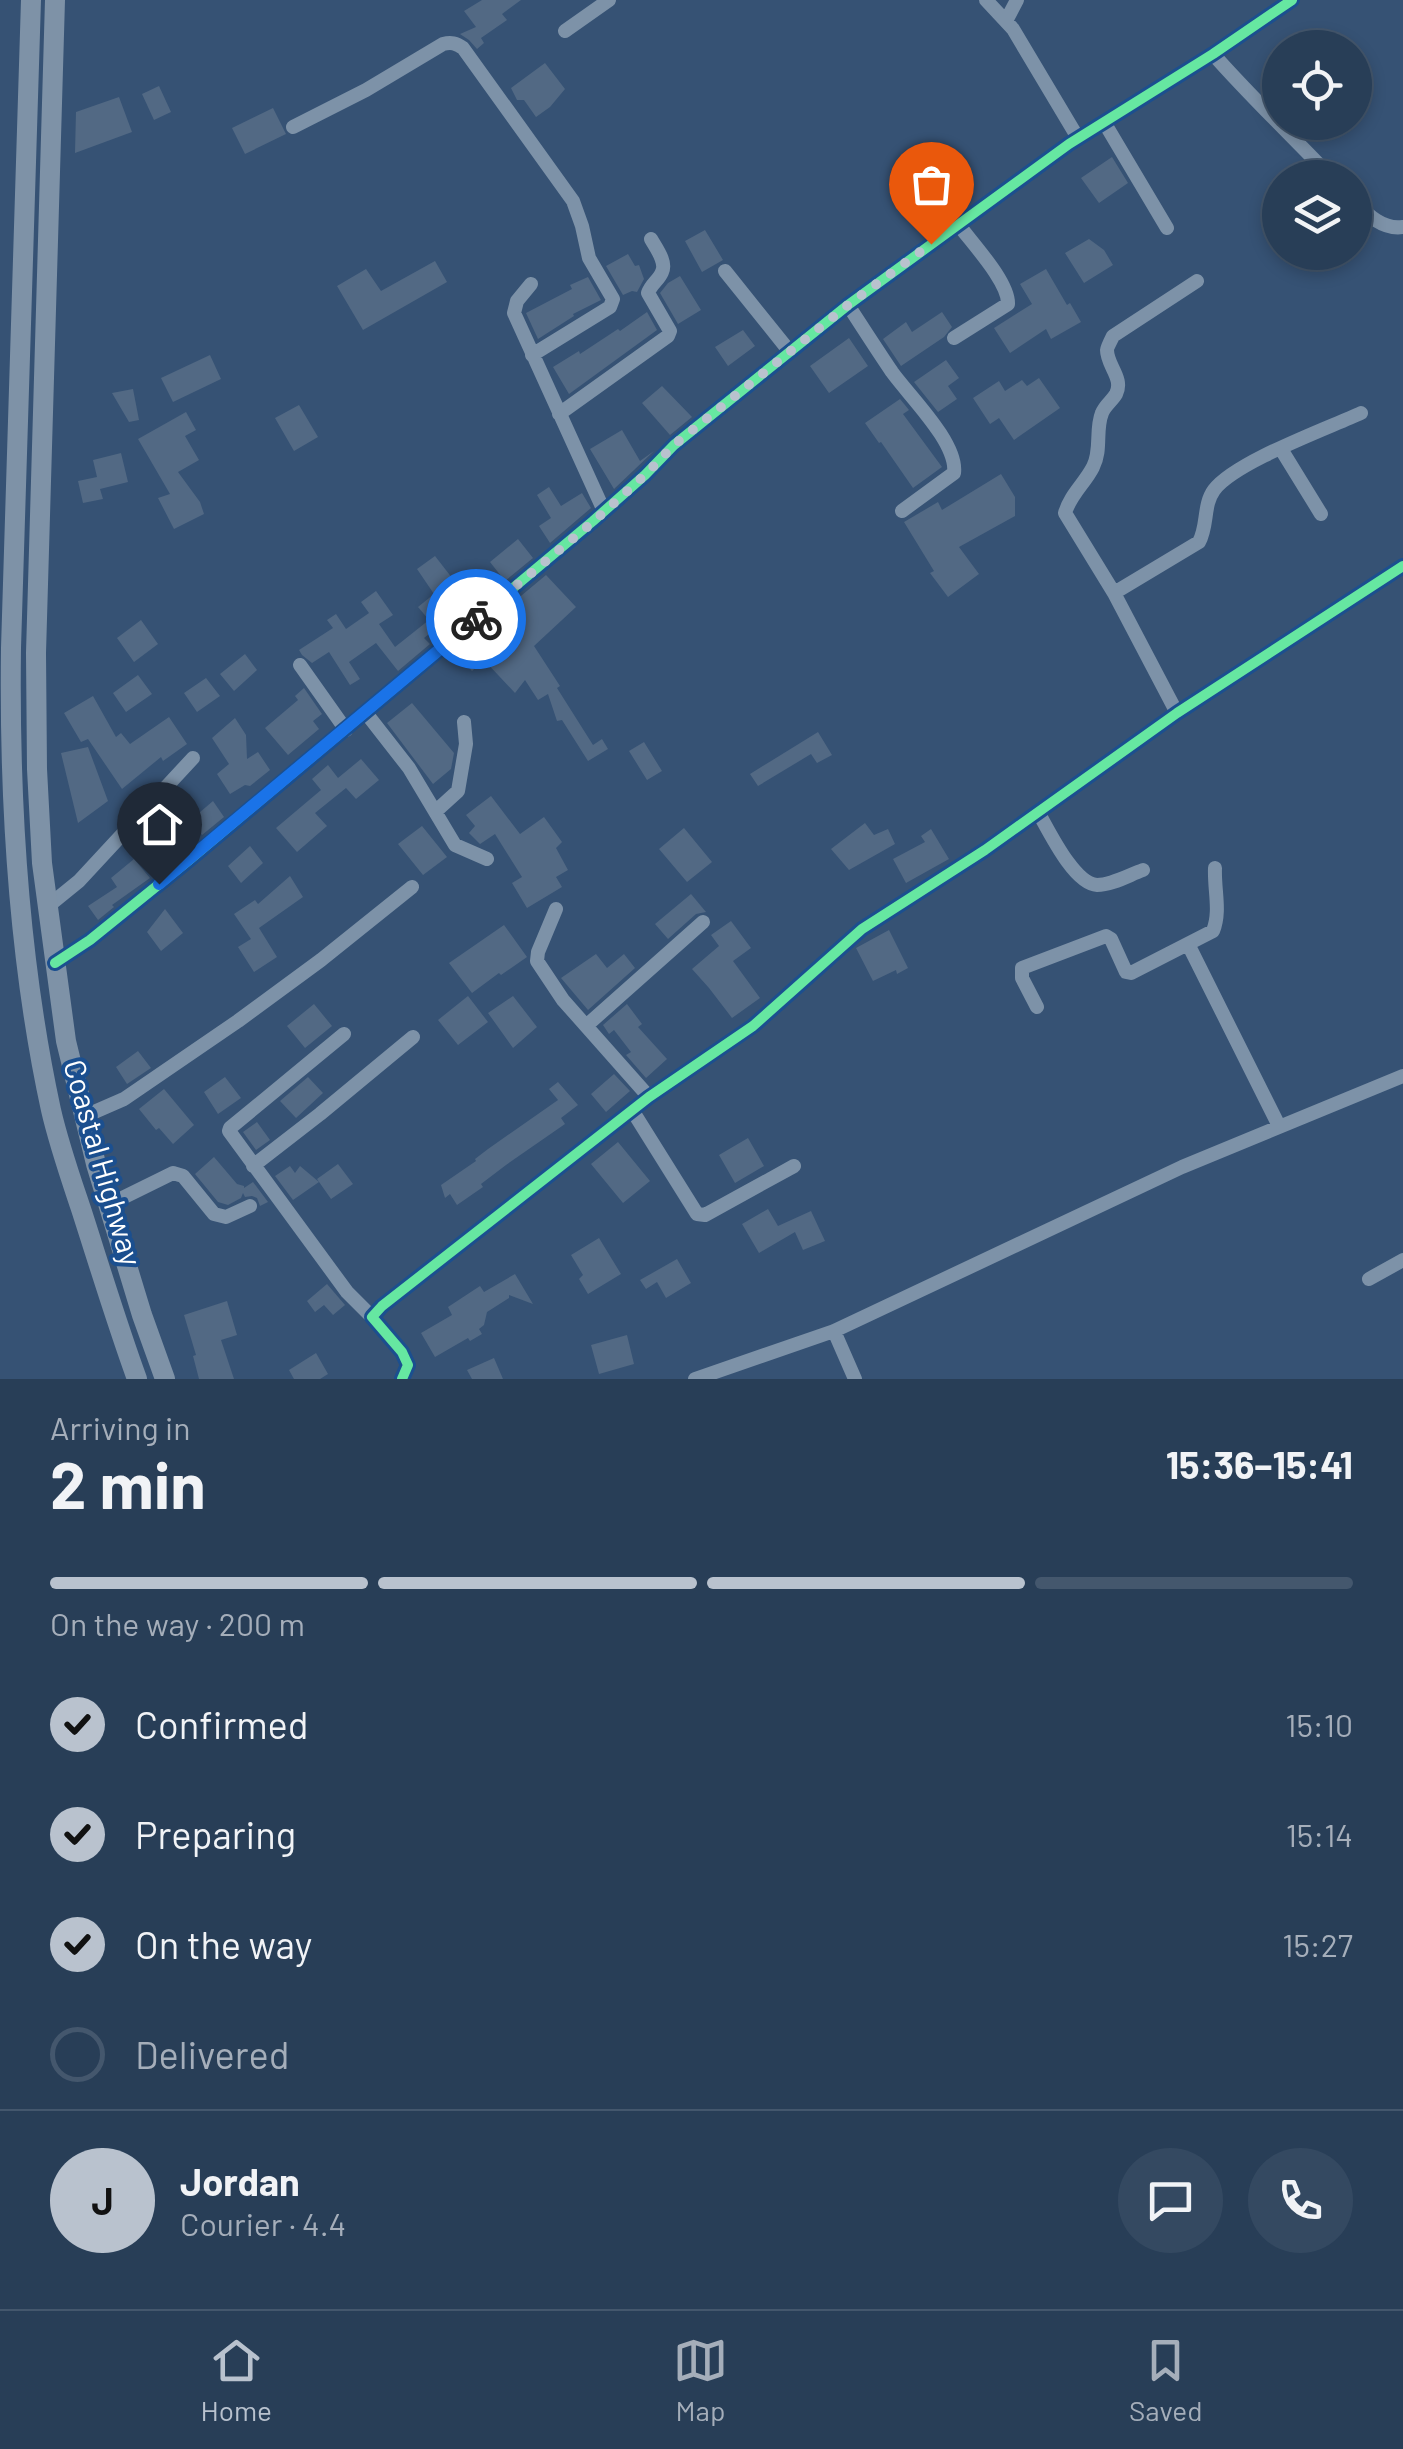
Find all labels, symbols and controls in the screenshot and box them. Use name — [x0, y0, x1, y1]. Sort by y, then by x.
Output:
map controls — [1262, 30, 1372, 270]
button: locate — [1262, 30, 1372, 140]
pin — [889, 142, 974, 245]
icon: bag — [904, 157, 959, 212]
button: layers — [1262, 160, 1372, 270]
courier — [426, 569, 526, 669]
icon: bike — [449, 592, 504, 647]
pin — [117, 782, 202, 885]
icon: home — [132, 797, 187, 852]
street label: Coastal Highway — [57, 1055, 151, 1270]
text: Arriving in — [50, 1408, 190, 1446]
text: 15:36–15:41 — [1166, 1441, 1353, 1487]
text: 2 min — [50, 1444, 206, 1522]
text: On the way · 200 m — [50, 1604, 305, 1642]
icon: check — [50, 1697, 105, 1752]
text: Confirmed — [135, 1701, 308, 1747]
text: 15:10 — [1285, 1705, 1353, 1743]
icon: check — [50, 1807, 105, 1862]
text: Preparing — [135, 1811, 296, 1857]
text: 15:14 — [1286, 1815, 1353, 1853]
icon: check — [50, 1917, 105, 1972]
text: On the way — [135, 1921, 312, 1967]
text: 15:27 — [1282, 1925, 1353, 1963]
text: Delivered — [135, 2031, 289, 2077]
button: chat — [1118, 2148, 1223, 2253]
button: phone — [1248, 2148, 1353, 2253]
text: Jordan — [180, 2158, 300, 2204]
text: J — [91, 2177, 114, 2223]
text: Courier · 4.4 — [180, 2204, 346, 2242]
tab: Home — [201, 2333, 272, 2427]
tab: Map — [673, 2333, 728, 2427]
tab: Saved — [1129, 2333, 1202, 2427]

